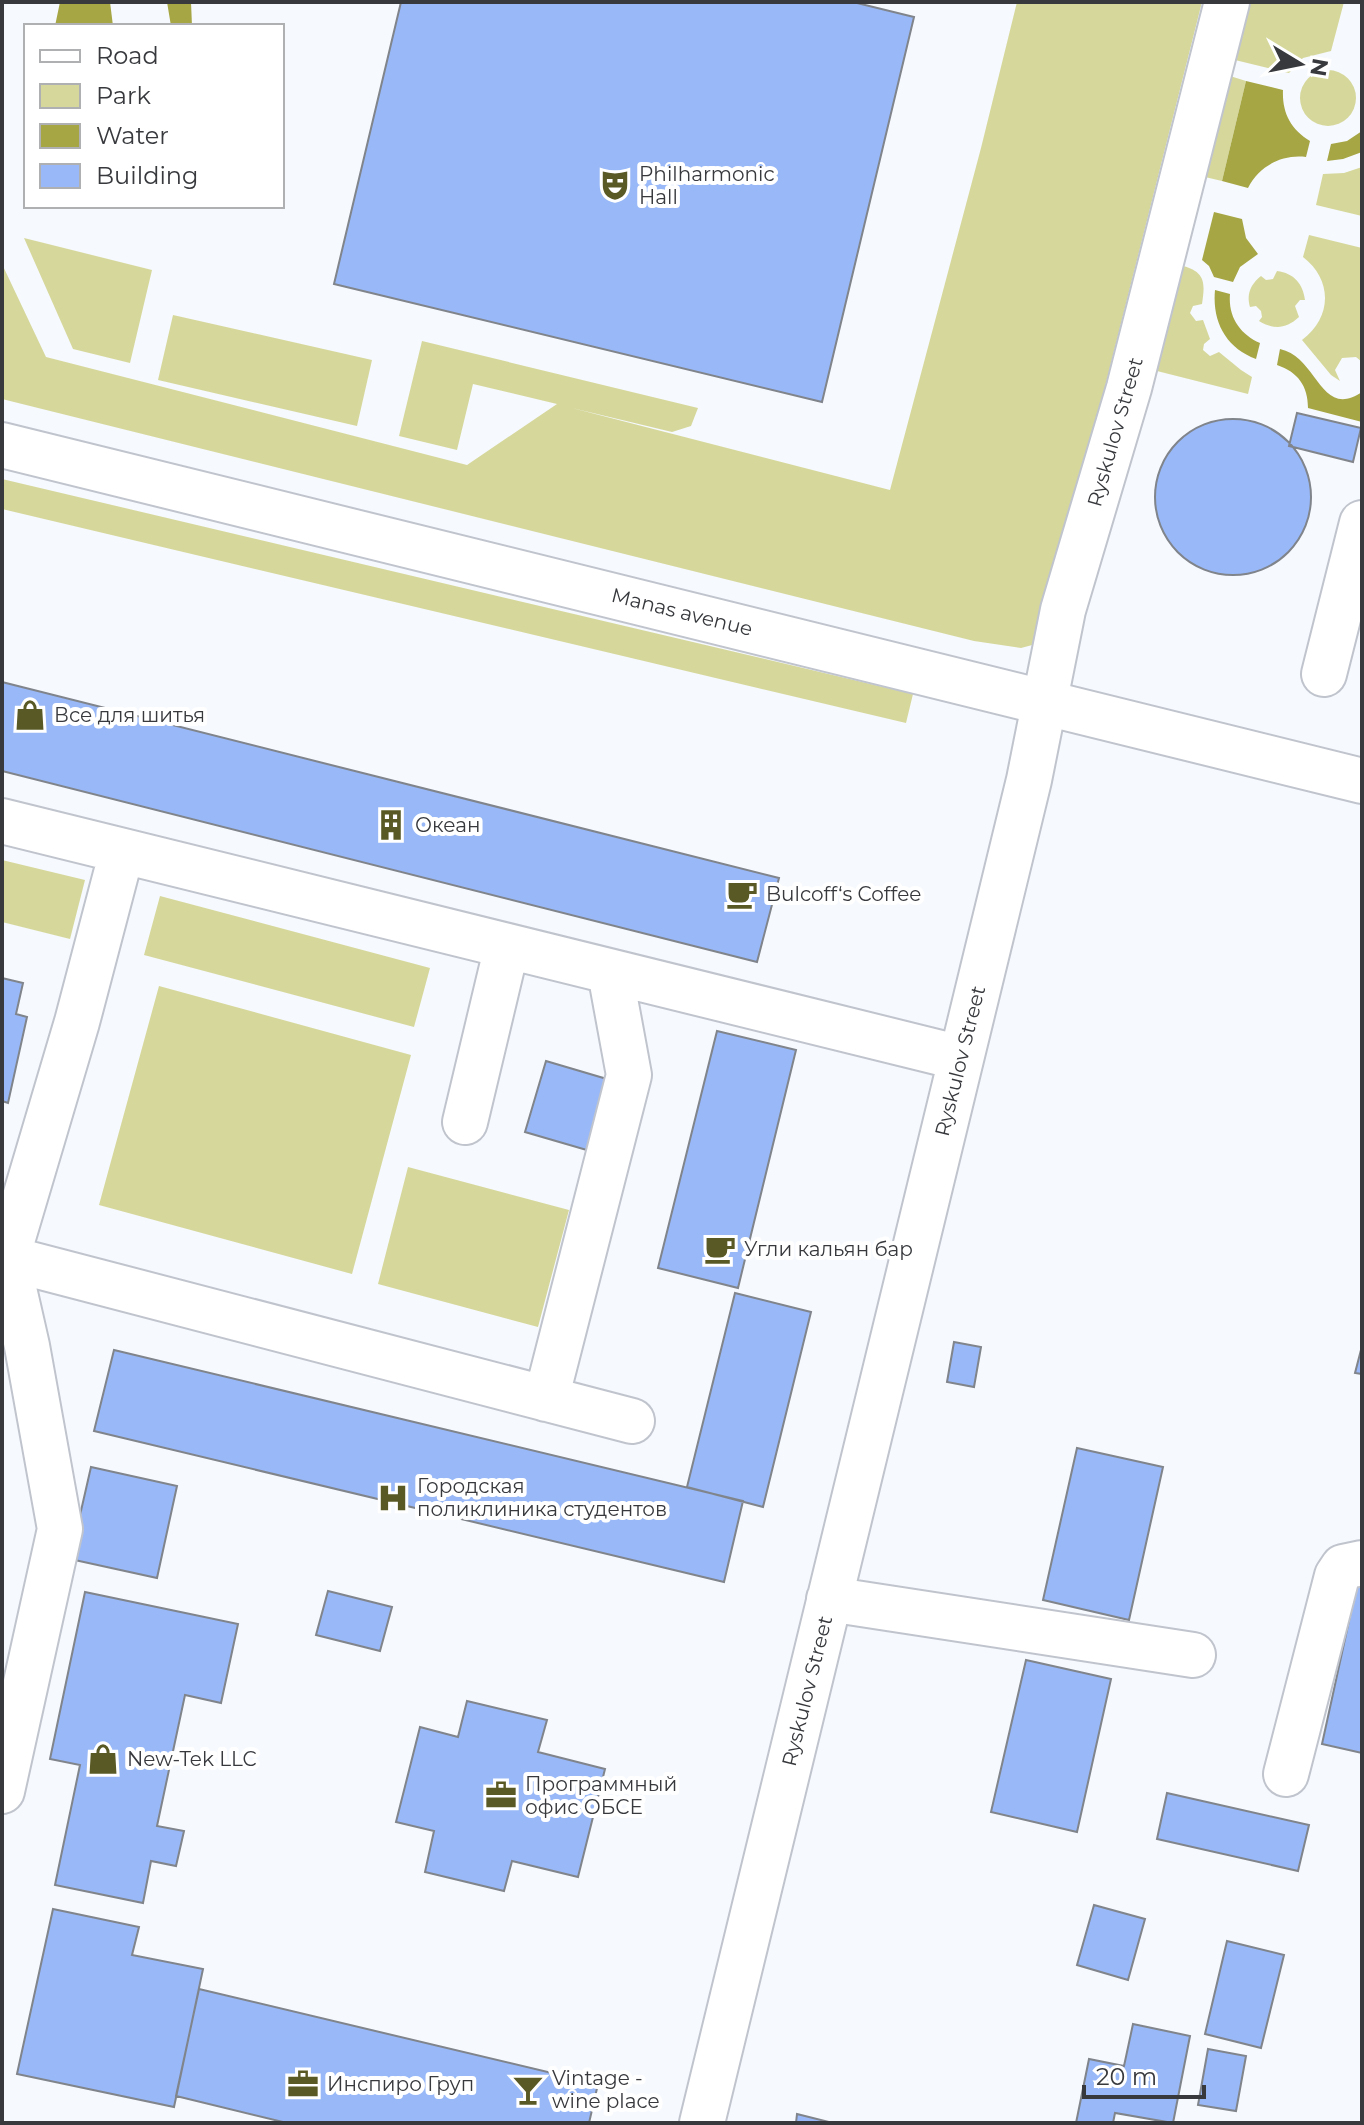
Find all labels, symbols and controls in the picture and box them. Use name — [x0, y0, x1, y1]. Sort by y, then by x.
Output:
legend — [24, 24, 284, 208]
north arrow — [1260, 24, 1340, 104]
text: Road — [96, 41, 159, 70]
text: N — [1304, 56, 1334, 78]
text: Park — [96, 81, 151, 110]
text: Water — [96, 121, 169, 150]
text: Building — [96, 161, 199, 190]
place label: Philharmonic Hall — [639, 162, 775, 209]
theatre icon: Philharmonic Hall — [598, 168, 632, 202]
street label: Ryskulov Street — [1082, 355, 1148, 509]
street label: Manas avenue — [609, 583, 755, 641]
shop icon: Все для шитья — [13, 698, 47, 732]
place label: Все для шитья — [54, 703, 205, 727]
building icon: Океан — [374, 808, 408, 842]
place label: Океан — [415, 813, 481, 837]
cafe icon: Bulcoff‘s Coffee — [725, 877, 759, 911]
place label: Bulcoff‘s Coffee — [766, 882, 921, 906]
street label: Ryskulov Street — [930, 983, 990, 1139]
cafe icon: Угли кальян бар — [703, 1232, 737, 1266]
place label: Угли кальян бар — [744, 1237, 913, 1261]
place label: Городская поликлиника студентов — [417, 1474, 667, 1521]
hospital icon: Городская поликлиника студентов — [376, 1481, 410, 1515]
street label: Ryskulov Street — [777, 1613, 837, 1769]
shop icon: New-Tek LLC — [86, 1742, 120, 1776]
place label: New-Tek LLC — [127, 1747, 257, 1771]
place label: Программный офис ОБСЕ — [525, 1772, 677, 1819]
office icon: Программный офис ОБСЕ — [484, 1778, 518, 1812]
scale bar — [1084, 2049, 1204, 2099]
text: 20 m — [1096, 2062, 1157, 2091]
place label: Vintage - wine place — [552, 2066, 660, 2113]
office icon: Инспиро Груп — [286, 2067, 320, 2101]
place label: Инспиро Груп — [327, 2072, 474, 2096]
bar icon: Vintage - wine place — [511, 2073, 545, 2107]

